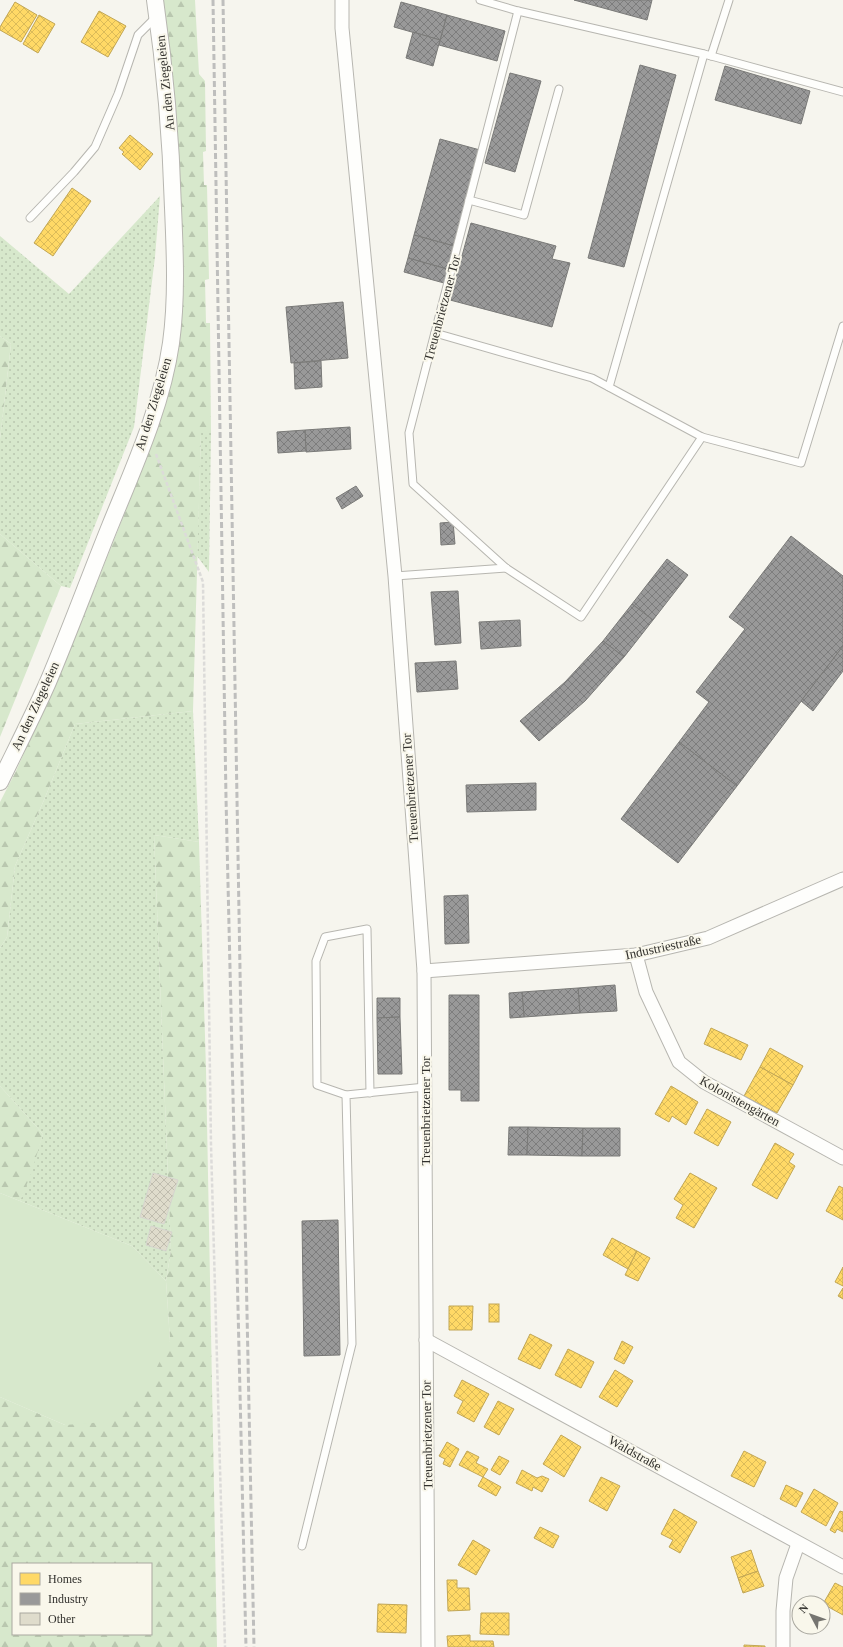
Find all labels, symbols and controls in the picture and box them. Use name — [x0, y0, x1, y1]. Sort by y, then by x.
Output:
street label: An den Ziegeleien — [152, 34, 177, 132]
street label: Treuenbrietzener Tor — [421, 253, 464, 363]
street label: An den Ziegeleien — [132, 355, 174, 452]
street label: An den Ziegeleien — [8, 659, 62, 753]
street label: Treuenbrietzener Tor — [399, 732, 421, 843]
street label: Industriestraße — [624, 932, 703, 962]
street label: Treuenbrietzener Tor — [418, 1056, 433, 1166]
street label: Kolonistengärten — [697, 1073, 783, 1130]
street label: Treuenbrietzener Tor — [419, 1380, 435, 1490]
street label: Waldstraße — [606, 1432, 664, 1474]
legend — [12, 1563, 152, 1635]
text: Homes — [48, 1572, 82, 1586]
text: Industry — [48, 1592, 88, 1606]
north arrow — [791, 1595, 831, 1635]
text: N — [796, 1601, 811, 1615]
text: Other — [48, 1612, 75, 1626]

